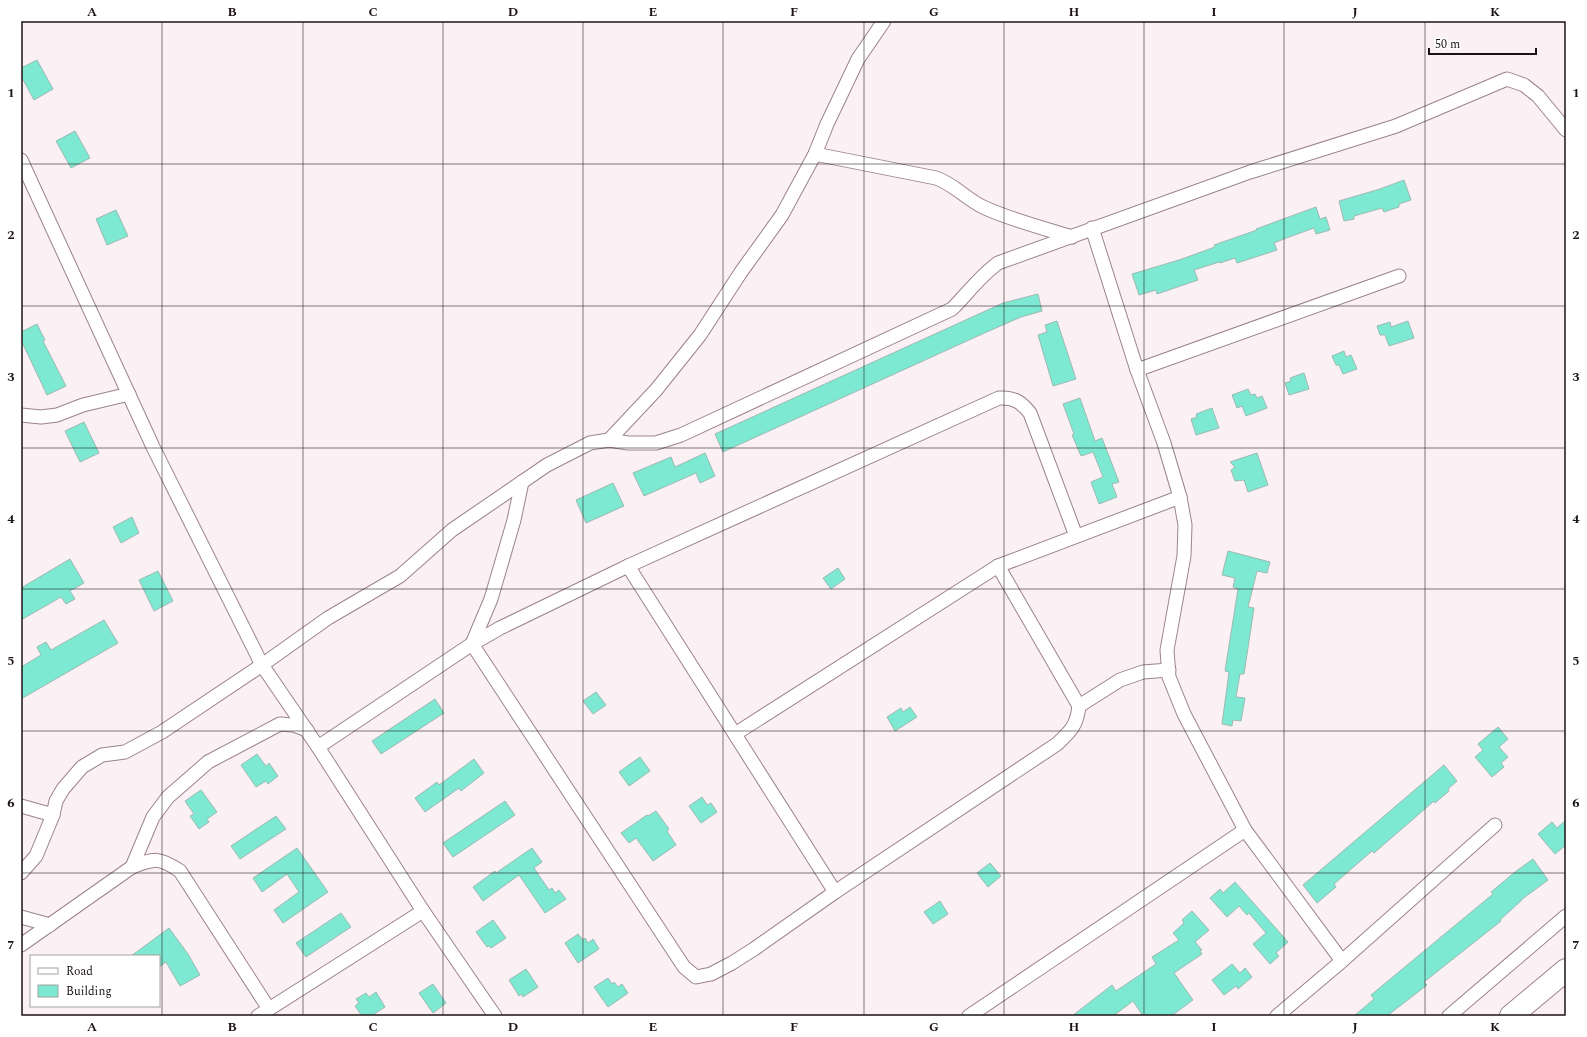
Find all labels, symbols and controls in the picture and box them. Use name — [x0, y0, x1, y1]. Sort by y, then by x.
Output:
text: A — [87, 2, 97, 22]
text: B — [227, 2, 237, 22]
text: C — [368, 2, 378, 22]
text: D — [508, 2, 518, 22]
text: E — [649, 2, 658, 22]
text: F — [790, 2, 798, 22]
text: G — [929, 2, 939, 22]
text: H — [1069, 2, 1080, 22]
text: I — [1211, 2, 1217, 22]
text: J — [1352, 2, 1358, 22]
text: K — [1490, 2, 1500, 22]
scale bar — [1429, 30, 1536, 56]
text: 50 m — [1435, 35, 1460, 54]
text: 1 — [7, 83, 15, 103]
text: 1 — [1572, 83, 1580, 103]
text: 2 — [7, 225, 15, 245]
text: 2 — [1572, 225, 1580, 245]
text: 3 — [7, 367, 15, 387]
text: 3 — [1572, 367, 1580, 387]
text: 4 — [7, 509, 15, 529]
text: 4 — [1572, 509, 1580, 529]
text: 5 — [7, 651, 15, 671]
text: 5 — [1572, 651, 1580, 671]
text: 6 — [7, 793, 15, 813]
text: 6 — [1572, 793, 1580, 813]
text: 7 — [7, 935, 15, 955]
text: 7 — [1572, 935, 1580, 955]
legend — [30, 955, 160, 1007]
text: Road — [66, 962, 93, 981]
text: Building — [66, 982, 112, 1001]
text: A — [87, 1017, 97, 1037]
text: B — [227, 1017, 237, 1037]
text: C — [368, 1017, 378, 1037]
text: D — [508, 1017, 518, 1037]
text: E — [649, 1017, 658, 1037]
text: F — [790, 1017, 798, 1037]
text: G — [929, 1017, 939, 1037]
text: H — [1069, 1017, 1080, 1037]
text: I — [1211, 1017, 1217, 1037]
text: J — [1352, 1017, 1358, 1037]
text: K — [1490, 1017, 1500, 1037]

